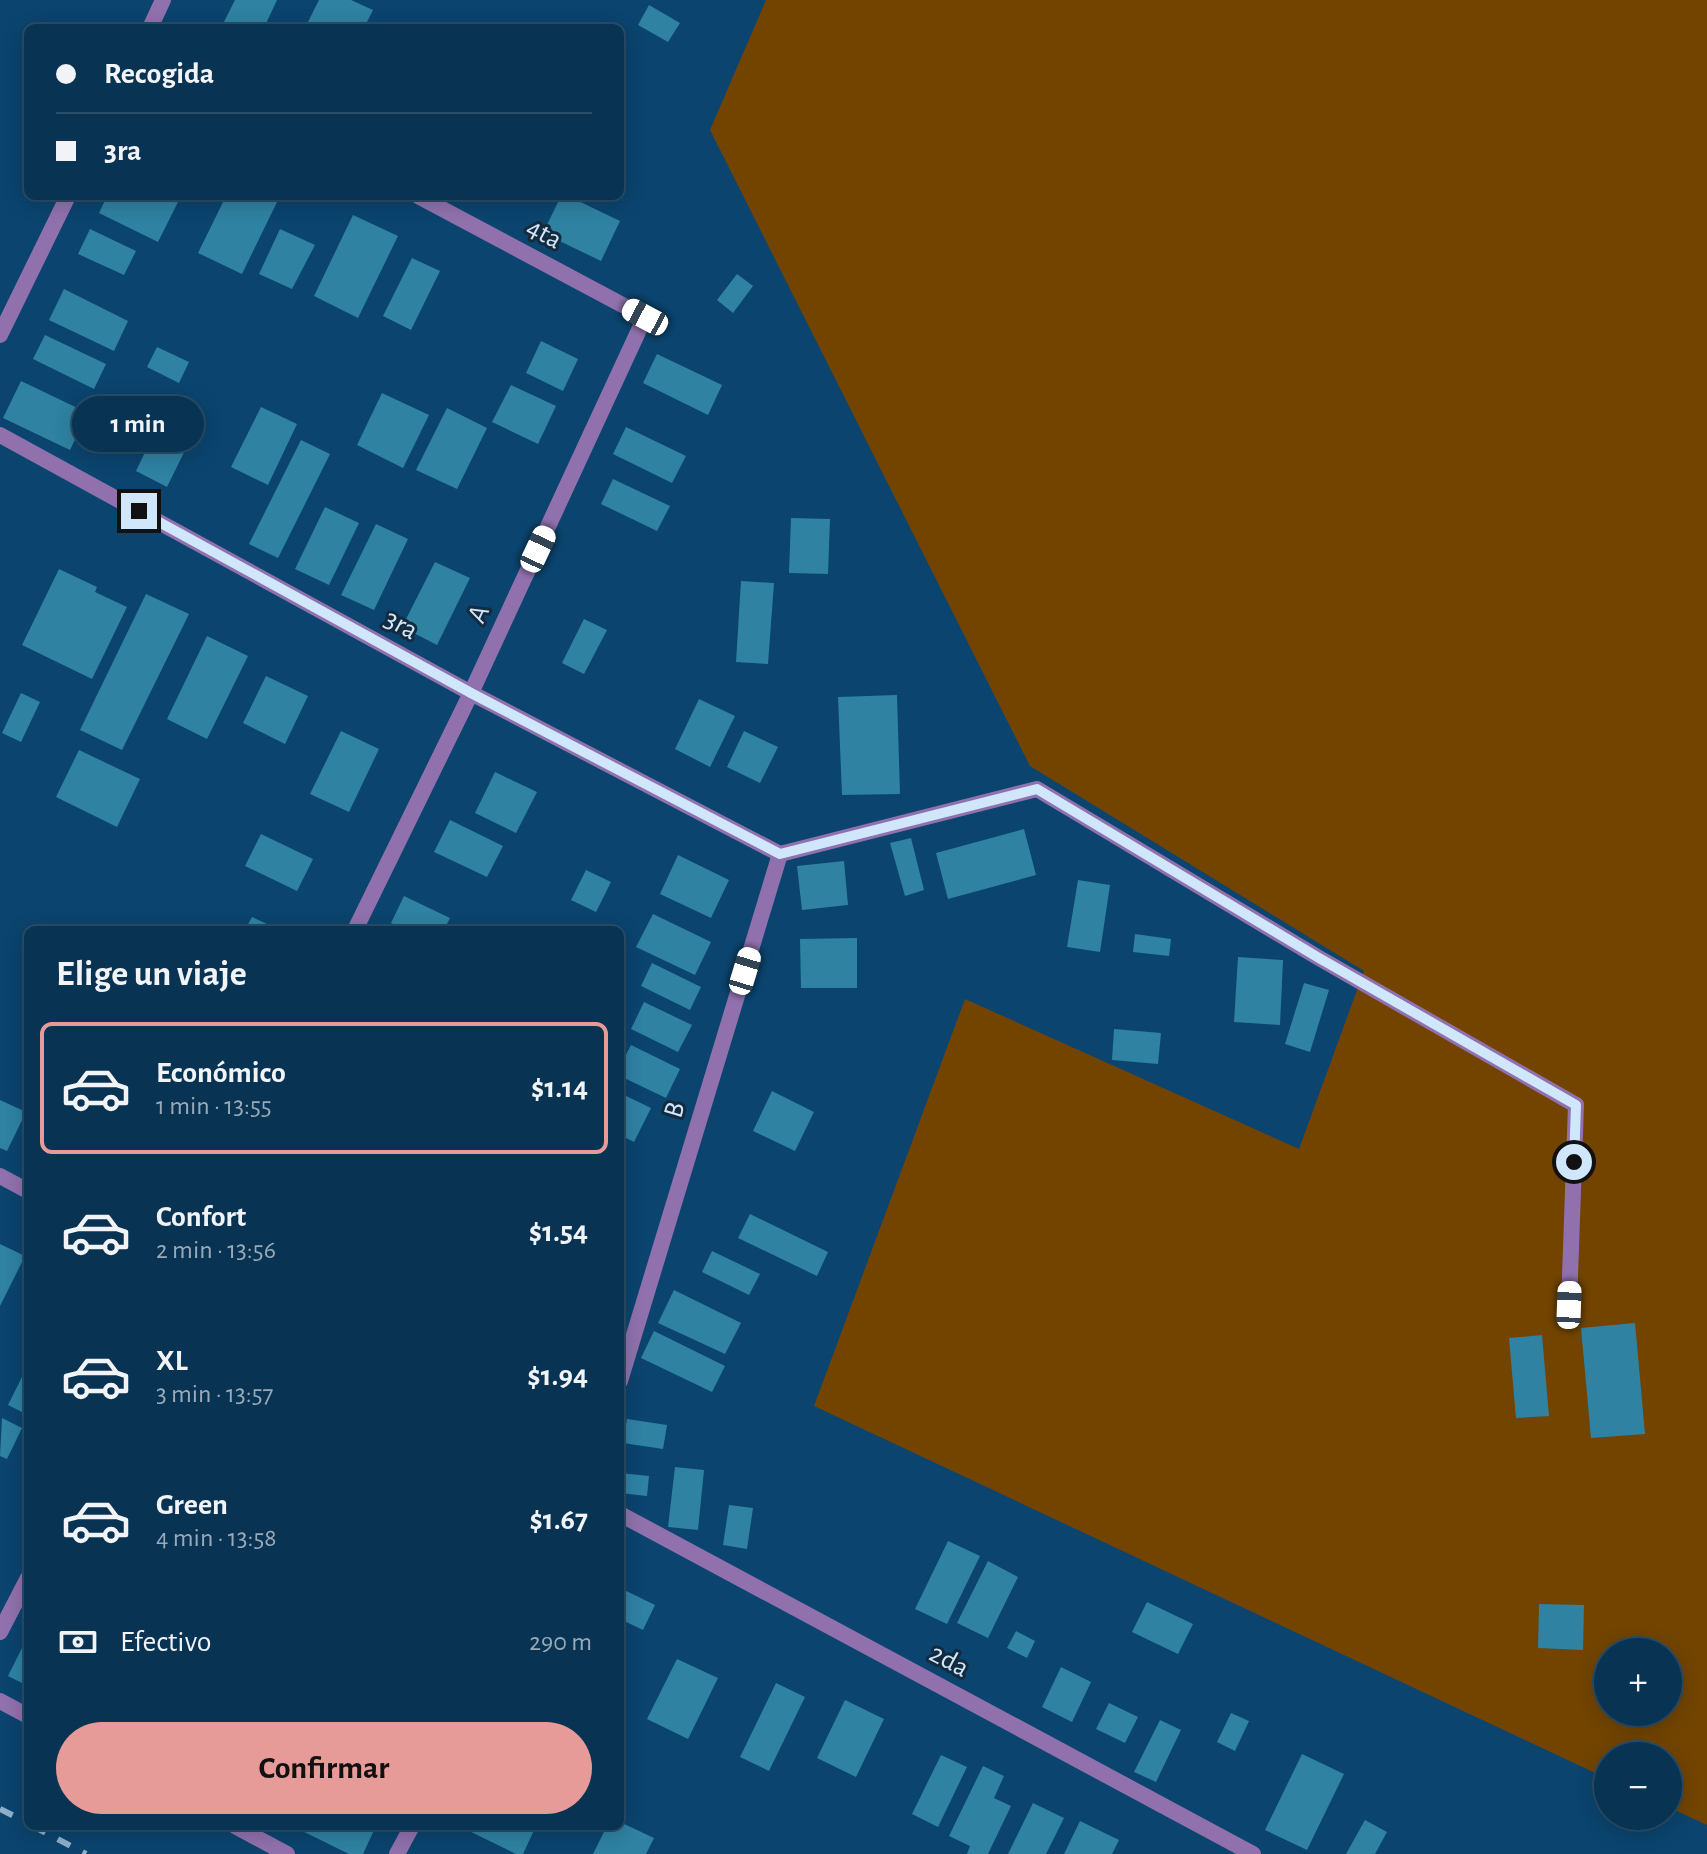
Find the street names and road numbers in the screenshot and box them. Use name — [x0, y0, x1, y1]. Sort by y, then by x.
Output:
street label: 4ta — [522, 213, 566, 255]
street label: A — [463, 601, 495, 627]
street label: 3ra — [380, 605, 422, 645]
street label: B — [659, 1099, 691, 1121]
street label: 2da — [925, 1639, 973, 1683]

